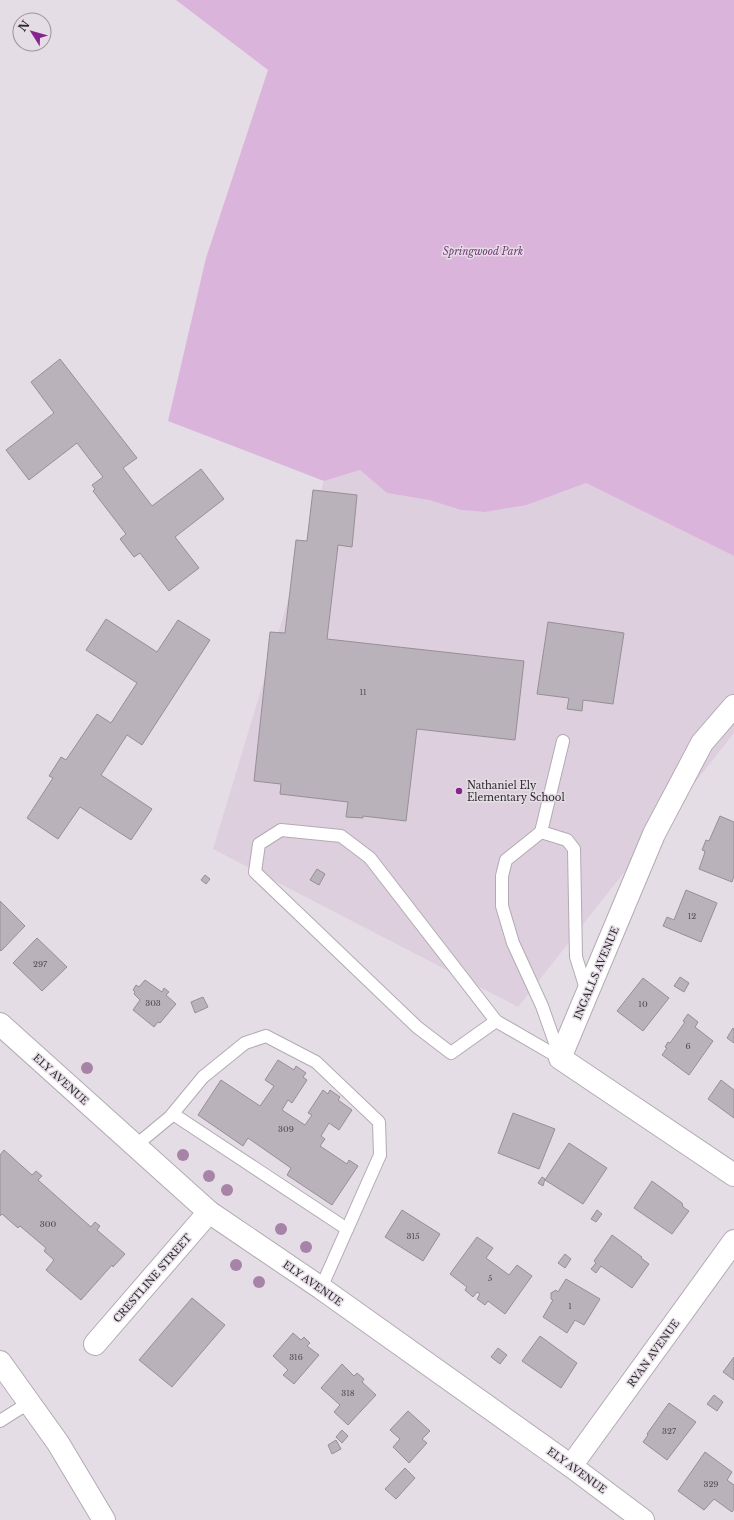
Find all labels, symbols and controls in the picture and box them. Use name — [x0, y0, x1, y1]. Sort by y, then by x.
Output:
north arrow — [12, 12, 52, 52]
text: N — [15, 17, 33, 34]
park label: Springwood Park — [443, 245, 523, 258]
house number: 11 — [359, 687, 367, 697]
place label: Nathaniel Ely Elementary School — [467, 779, 565, 804]
marker: Nathaniel Ely Elementary School — [454, 786, 464, 796]
house number: 12 — [688, 911, 696, 921]
street label: INGALLS AVENUE — [571, 925, 622, 1022]
house number: 297 — [33, 959, 48, 969]
house number: 303 — [145, 998, 161, 1008]
house number: 10 — [638, 999, 648, 1009]
house number: 6 — [685, 1041, 691, 1051]
street label: ELY AVENUE — [30, 1051, 91, 1108]
house number: 309 — [278, 1124, 294, 1134]
house number: 300 — [40, 1219, 56, 1229]
street label: CRESTLINE STREET — [110, 1231, 194, 1325]
house number: 315 — [406, 1231, 420, 1241]
street label: ELY AVENUE — [280, 1258, 345, 1309]
house number: 5 — [488, 1273, 493, 1283]
house number: 1 — [568, 1301, 572, 1311]
street label: RYAN AVENUE — [625, 1317, 682, 1390]
house number: 316 — [289, 1352, 303, 1362]
house number: 318 — [341, 1388, 355, 1398]
house number: 327 — [662, 1426, 677, 1436]
street label: ELY AVENUE — [545, 1445, 609, 1496]
house number: 329 — [704, 1479, 719, 1489]

